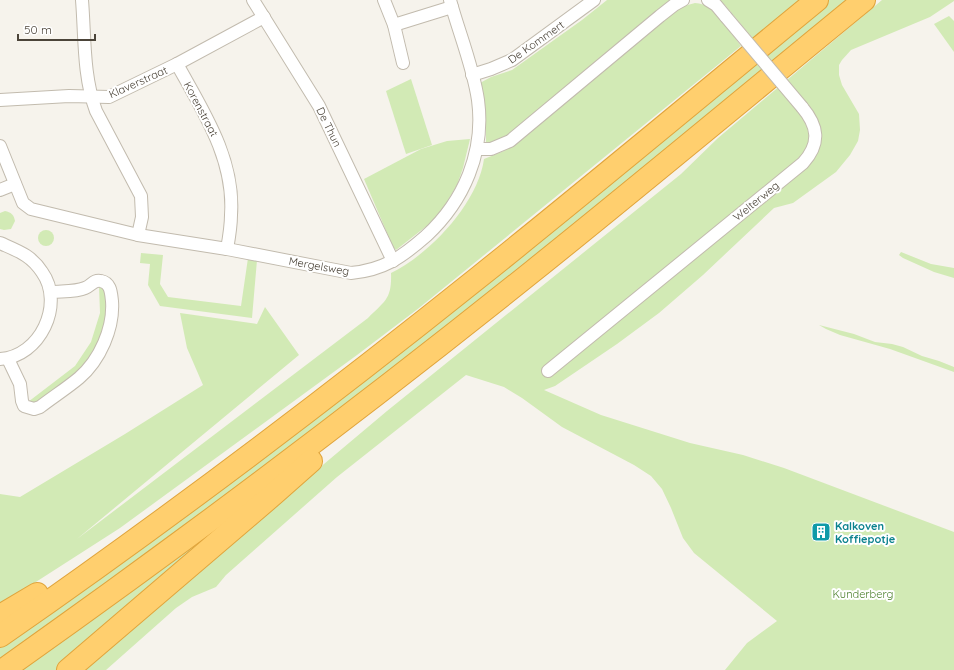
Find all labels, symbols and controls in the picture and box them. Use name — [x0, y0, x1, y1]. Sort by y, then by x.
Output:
scale bar — [18, 16, 95, 42]
street label: De Kommert — [505, 17, 567, 66]
text: 50 m — [24, 22, 52, 37]
street label: Klaverstraat — [106, 63, 170, 101]
street label: Korenstraat — [181, 79, 222, 139]
street label: De Thun — [313, 105, 345, 149]
street label: Welterweg — [730, 178, 782, 224]
street label: Mergelsweg — [288, 254, 350, 278]
place label: Kalkoven Koffiepotje — [835, 519, 896, 546]
building icon: Kalkoven Koffiepotje — [810, 521, 832, 543]
park label: Kunderberg — [833, 587, 893, 601]

